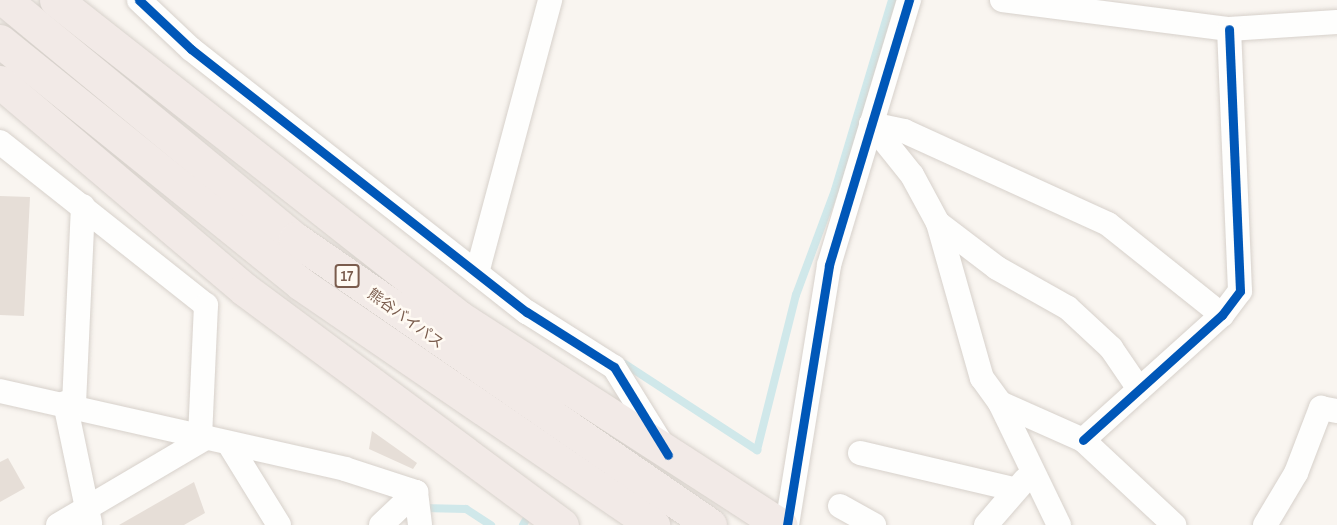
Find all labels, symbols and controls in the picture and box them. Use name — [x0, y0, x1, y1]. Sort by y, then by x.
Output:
road number: 17 — [334, 265, 360, 287]
street label: 熊谷バイパス — [364, 284, 448, 352]

